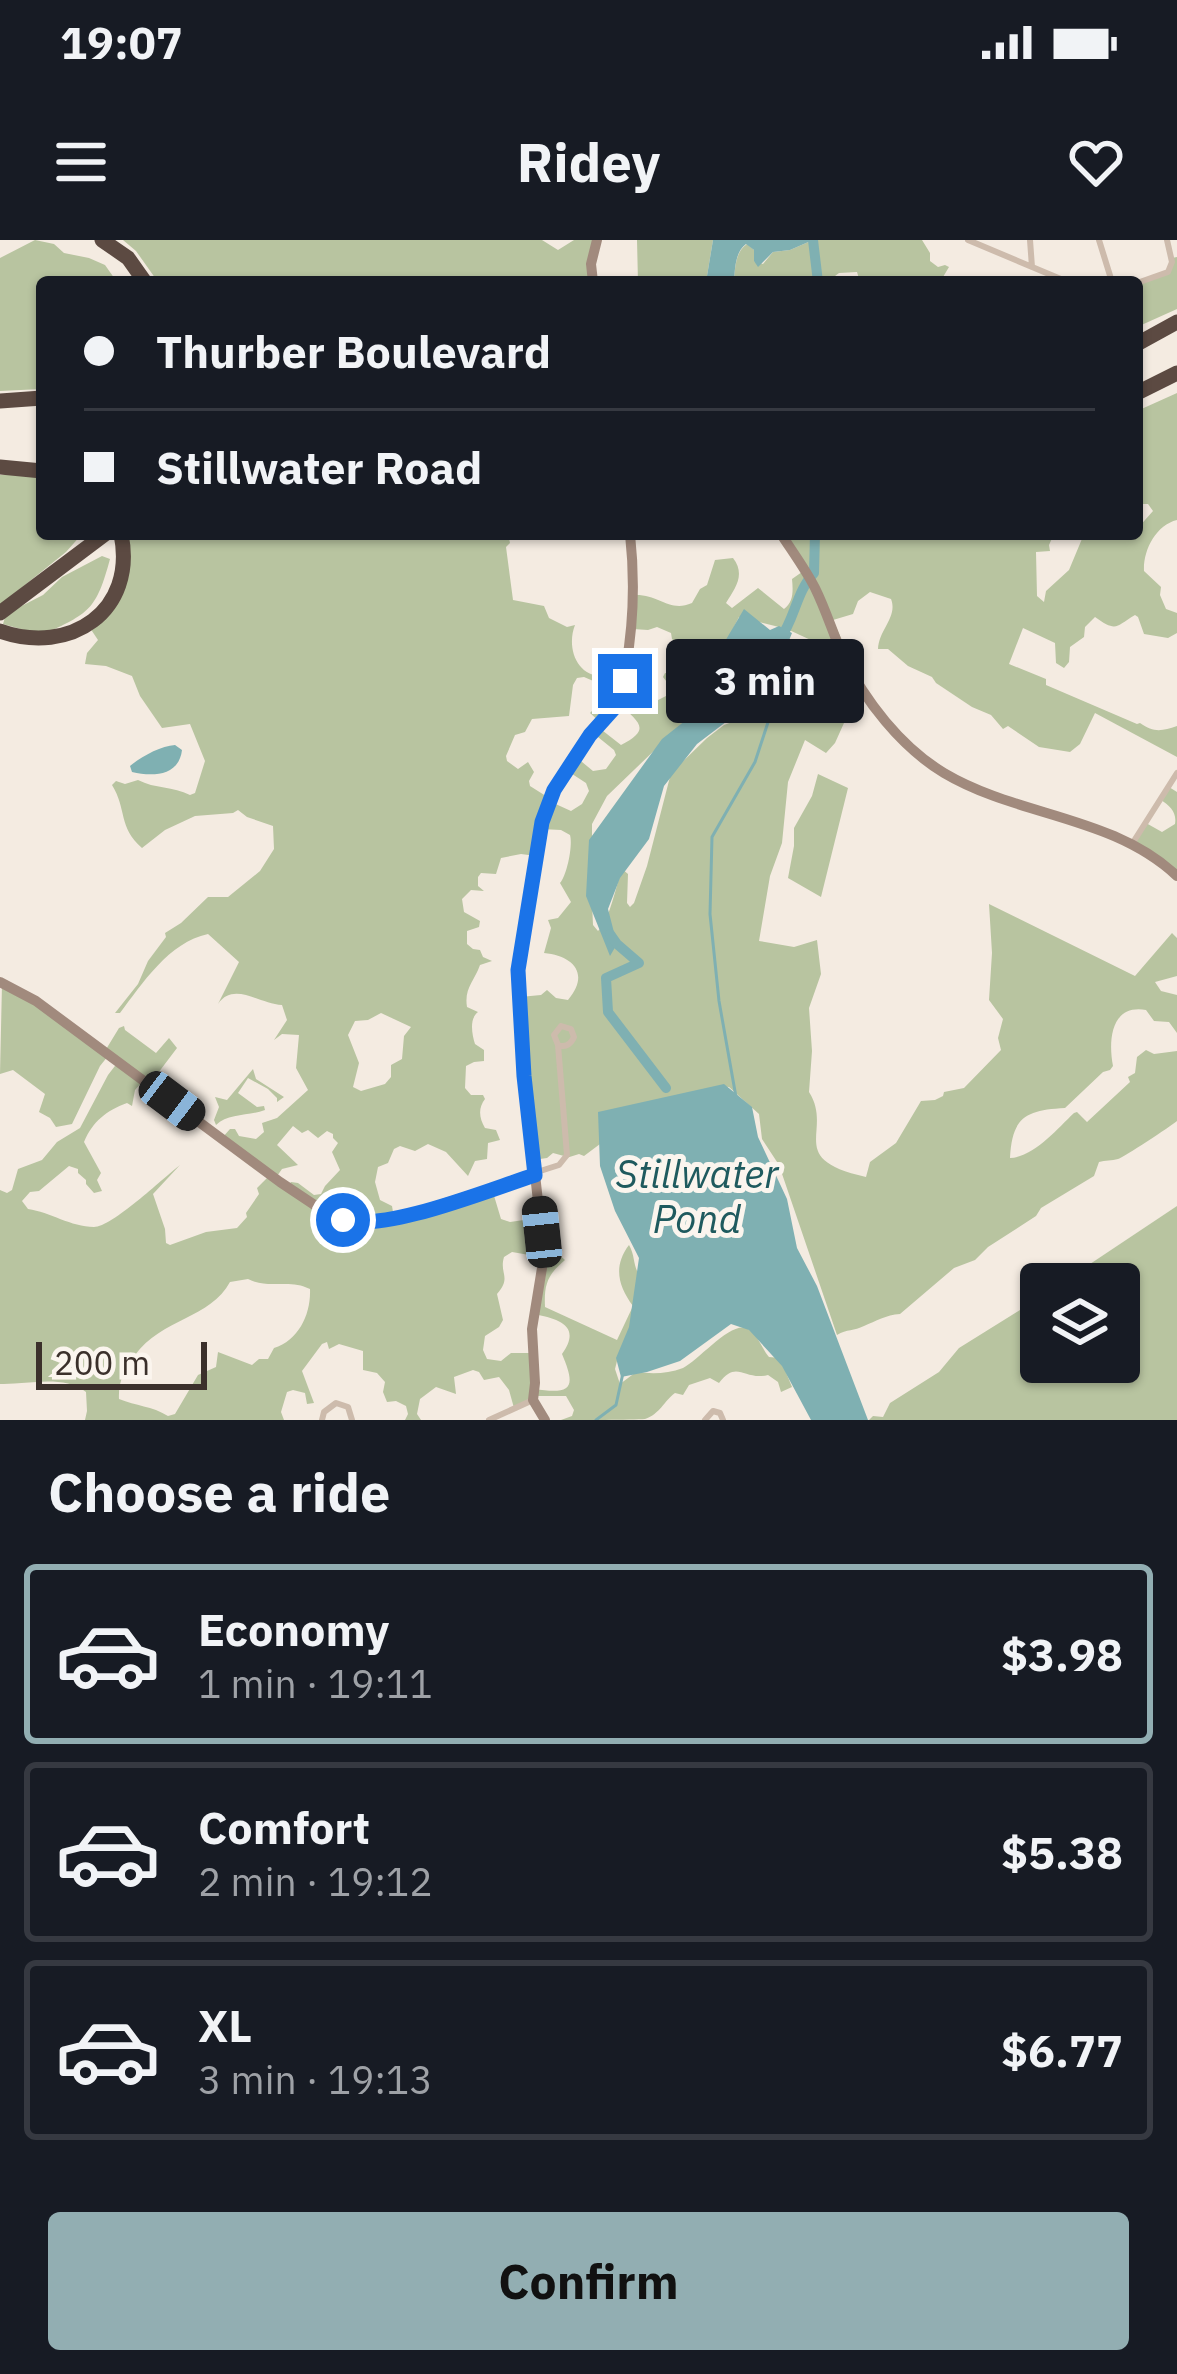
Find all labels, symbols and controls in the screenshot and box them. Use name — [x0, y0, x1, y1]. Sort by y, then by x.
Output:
text: 19:07 — [60, 13, 183, 71]
text: Ridey — [517, 127, 660, 197]
icon: menu — [48, 129, 114, 195]
icon: heart — [1063, 129, 1129, 195]
text: Thurber Boulevard — [156, 322, 551, 380]
text: Stillwater Road — [156, 438, 482, 496]
callout: 3 min — [667, 639, 865, 723]
route end — [598, 654, 652, 708]
text: 3 min — [714, 655, 816, 706]
car — [132, 1065, 212, 1137]
water label: Stillwater Pond — [616, 1148, 780, 1244]
route start — [316, 1193, 370, 1247]
car — [520, 1194, 564, 1270]
map controls — [1020, 1263, 1140, 1383]
button: layers — [1020, 1263, 1140, 1383]
scale bar — [36, 1336, 207, 1389]
text: 200 m — [54, 1341, 150, 1384]
text: Choose a ride — [48, 1457, 390, 1527]
icon: car — [54, 1600, 162, 1708]
text: Economy — [198, 1600, 389, 1658]
text: $3.98 — [1001, 1625, 1123, 1683]
text: 1 min · 19:11 — [198, 1658, 433, 1709]
icon: car — [54, 1798, 162, 1906]
text: Comfort — [198, 1798, 370, 1856]
text: $5.38 — [1001, 1823, 1123, 1881]
text: 2 min · 19:12 — [198, 1856, 433, 1907]
icon: car — [54, 1996, 162, 2104]
text: XL — [198, 1996, 252, 2054]
text: $6.77 — [1001, 2021, 1123, 2079]
text: 3 min · 19:13 — [198, 2054, 433, 2105]
button: Confirm — [48, 2212, 1129, 2350]

